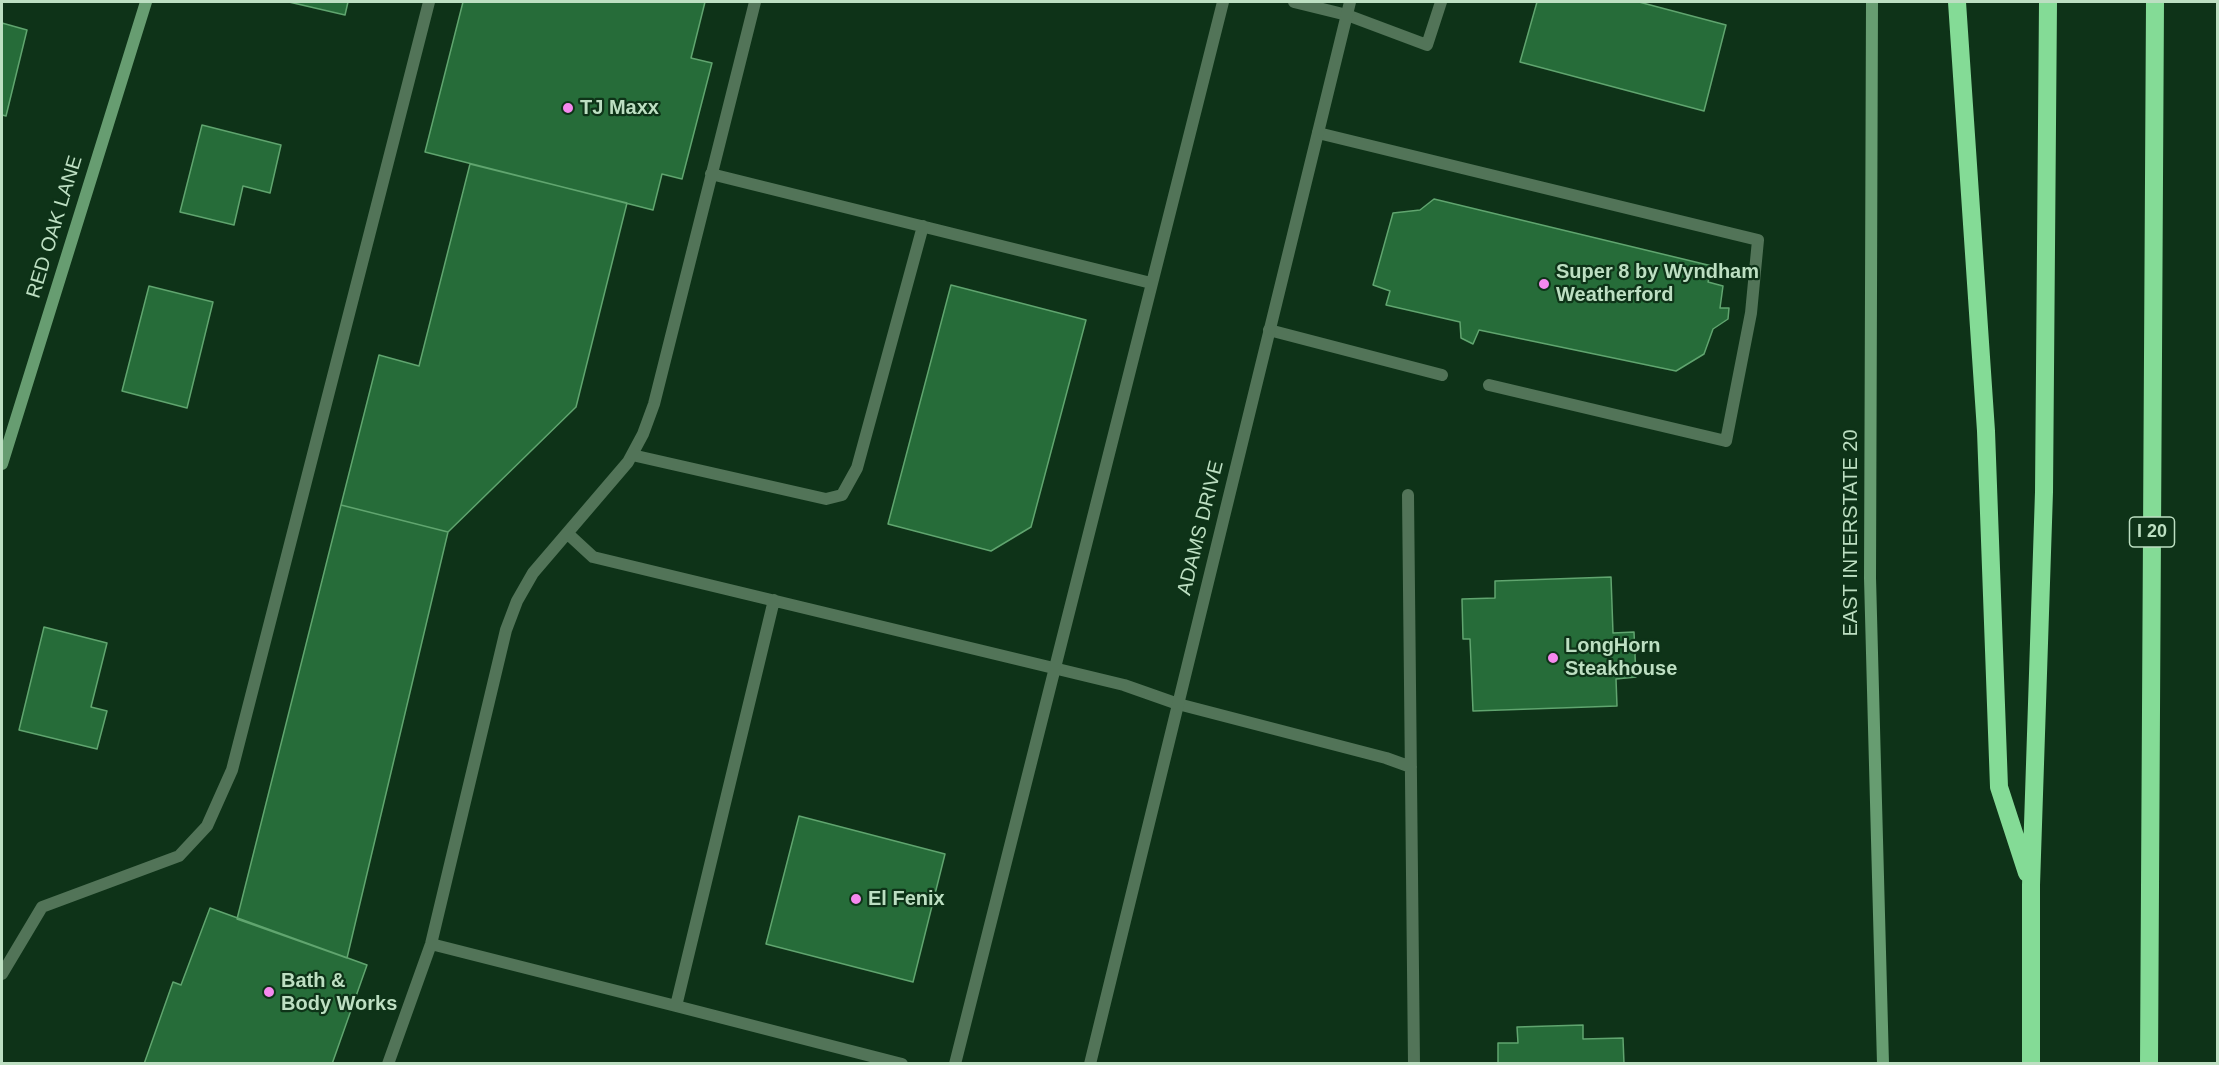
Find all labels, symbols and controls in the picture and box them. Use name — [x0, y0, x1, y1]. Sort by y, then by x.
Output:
place label: TJ Maxx — [580, 96, 659, 120]
marker: TJ Maxx — [561, 101, 575, 115]
street label: RED OAK LANE — [22, 153, 88, 301]
place label: Super 8 by Wyndham Weatherford — [1556, 260, 1759, 307]
marker: Super 8 by Wyndham Weatherford — [1537, 277, 1551, 291]
street label: EAST INTERSTATE 20 — [1839, 429, 1863, 637]
street label: ADAMS DRIVE — [1173, 458, 1229, 598]
road number: I 20 — [2130, 517, 2174, 547]
place label: LongHorn Steakhouse — [1565, 634, 1677, 681]
marker: LongHorn Steakhouse — [1546, 651, 1560, 665]
place label: El Fenix — [868, 887, 945, 911]
marker: El Fenix — [849, 892, 863, 906]
place label: Bath & Body Works — [281, 969, 397, 1016]
marker: Bath & Body Works — [262, 985, 276, 999]

